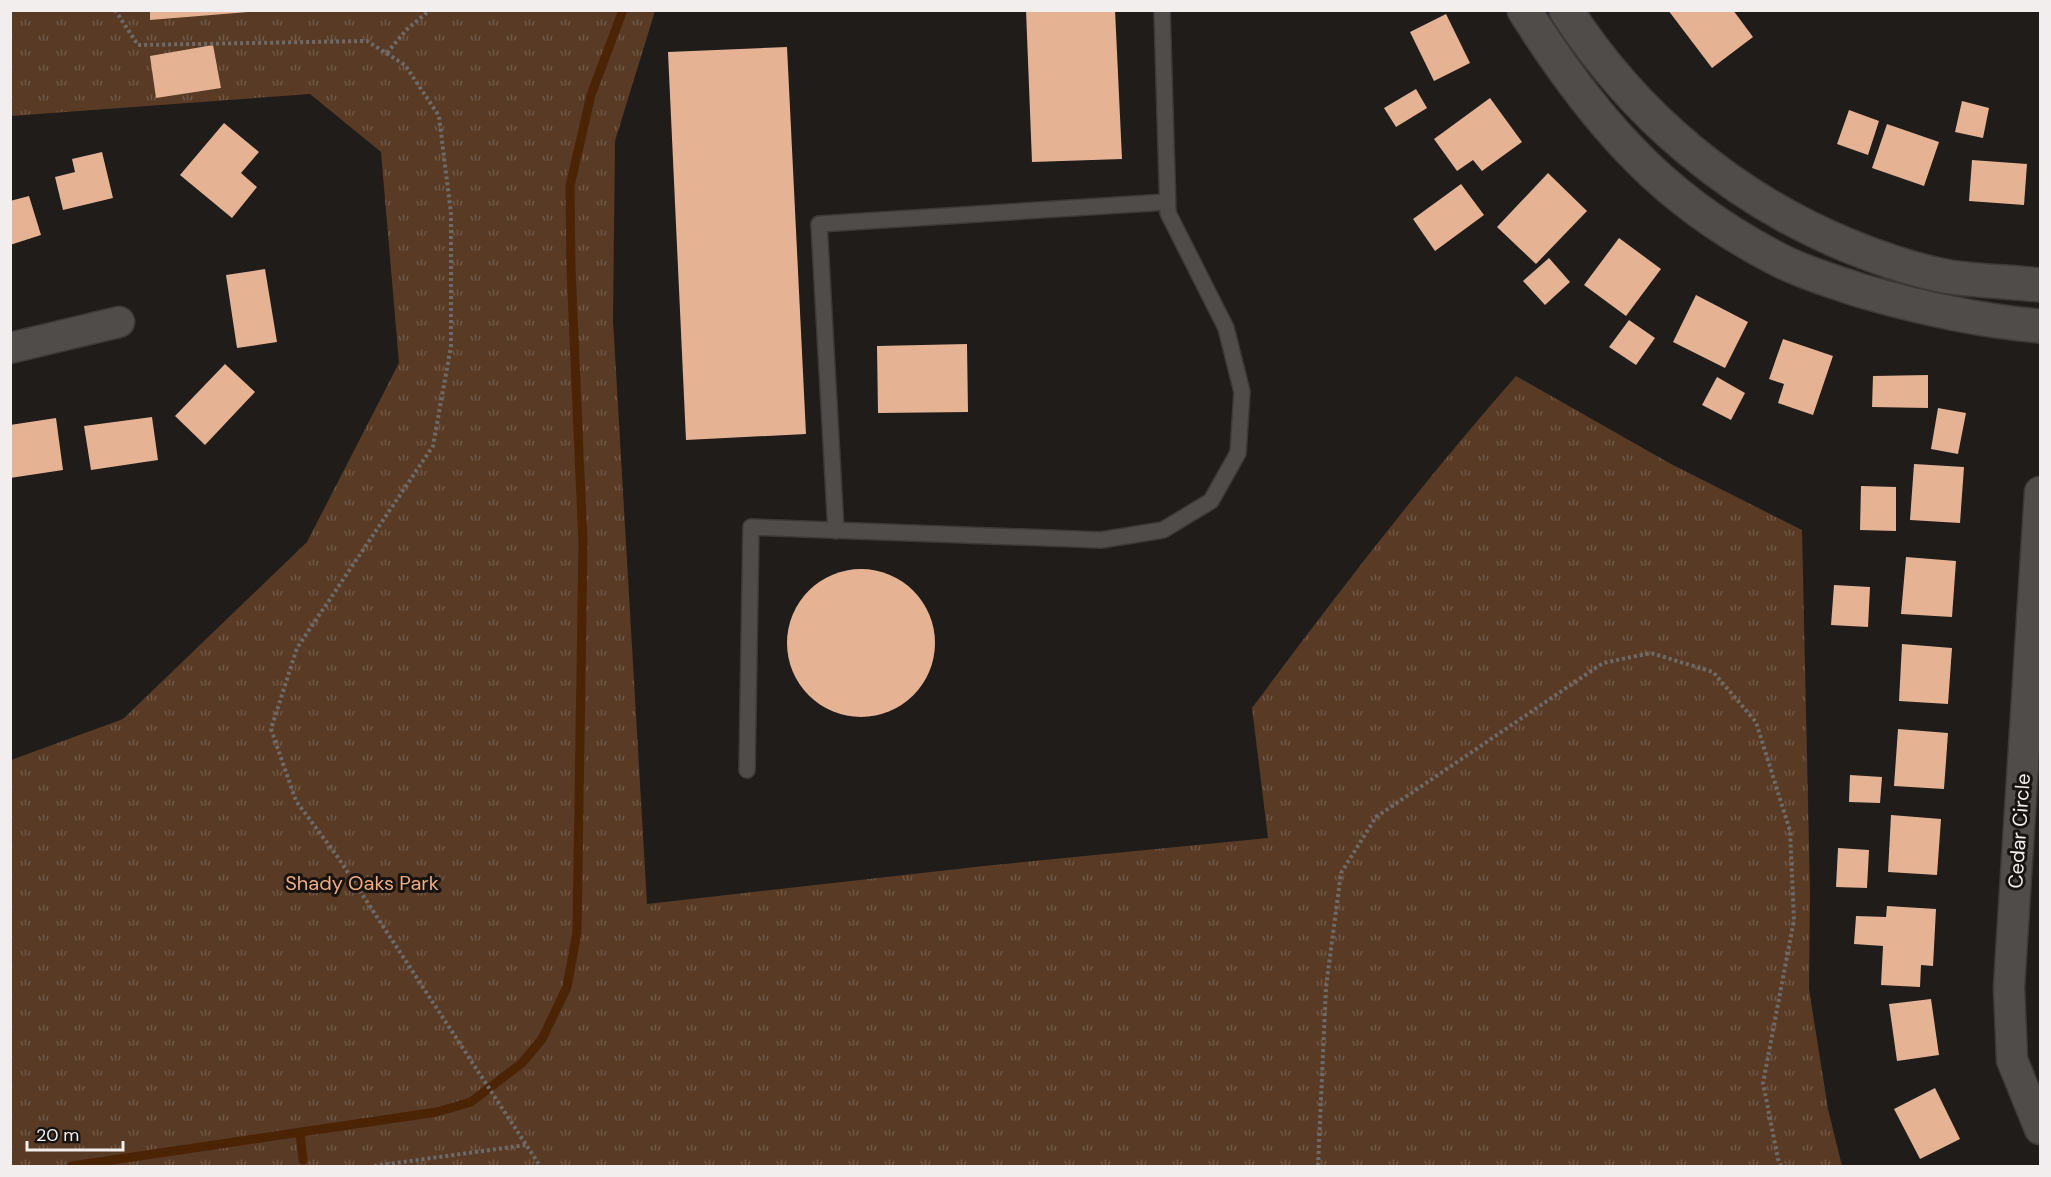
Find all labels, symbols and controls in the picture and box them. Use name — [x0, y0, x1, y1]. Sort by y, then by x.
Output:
street label: Cedar Circle — [2002, 773, 2036, 889]
park label: Shady Oaks Park — [285, 870, 439, 896]
scale bar — [27, 1114, 123, 1152]
text: 20 m — [36, 1123, 79, 1147]

